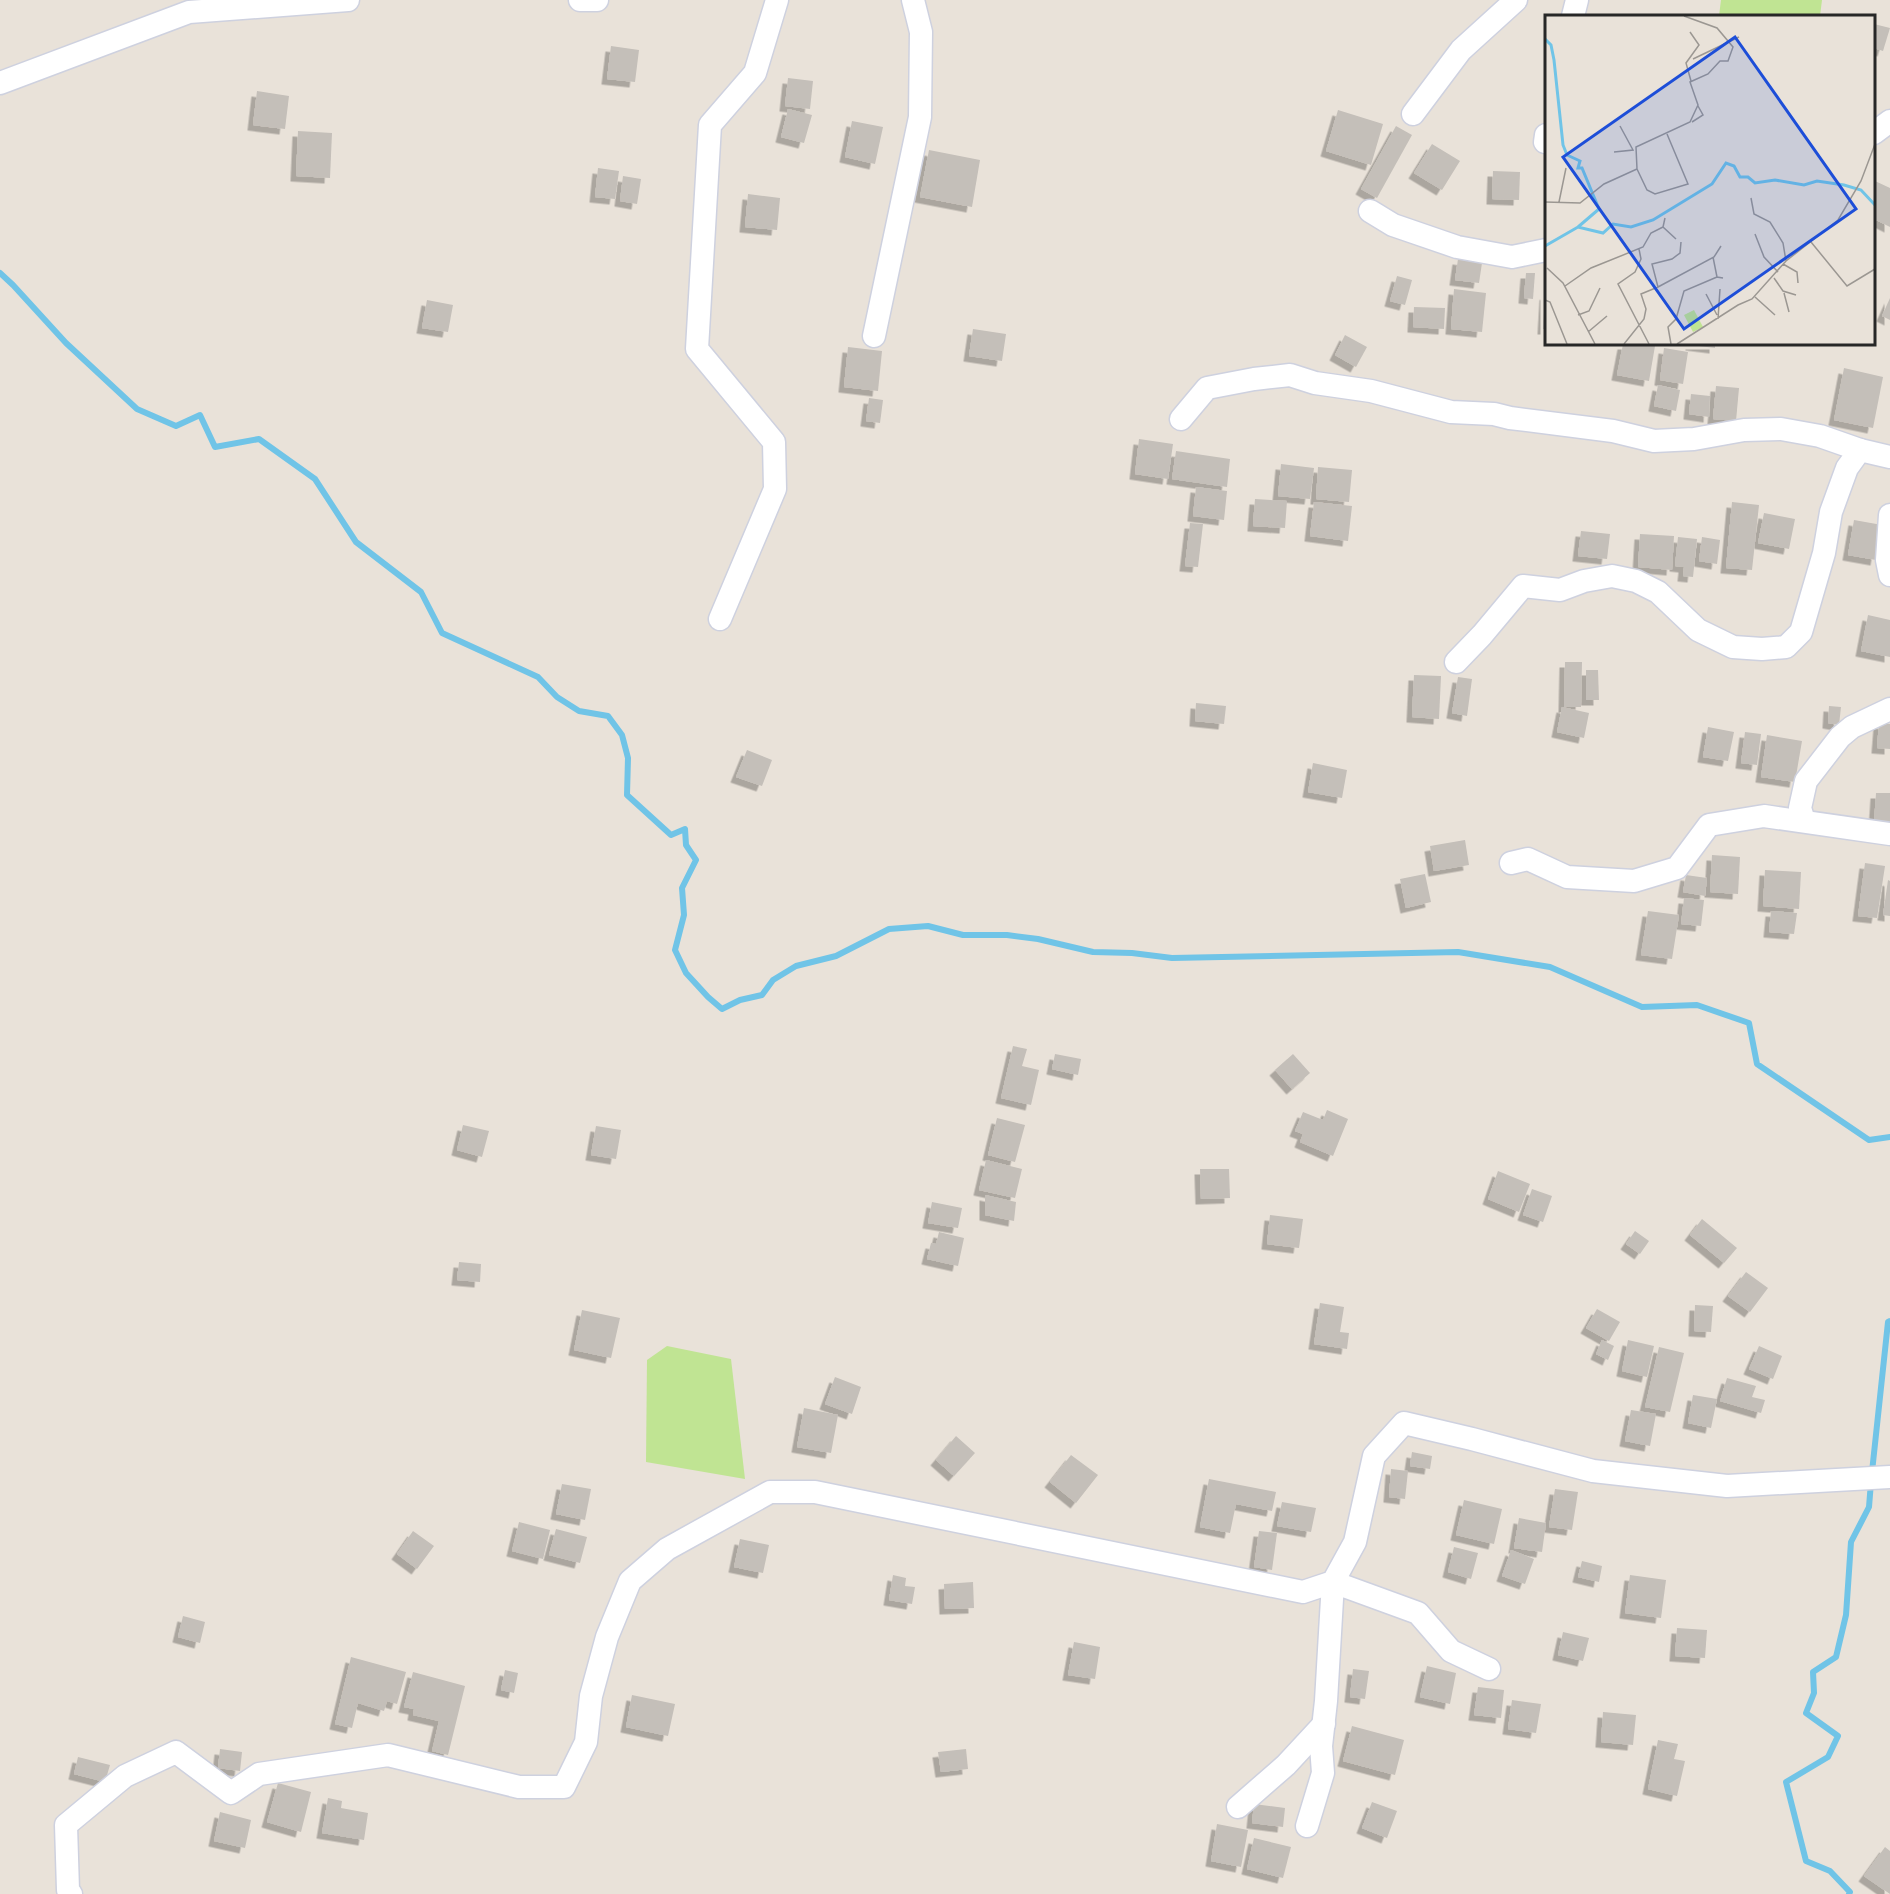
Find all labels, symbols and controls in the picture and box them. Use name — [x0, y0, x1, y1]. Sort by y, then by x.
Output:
inset map — [1545, 15, 1875, 345]

